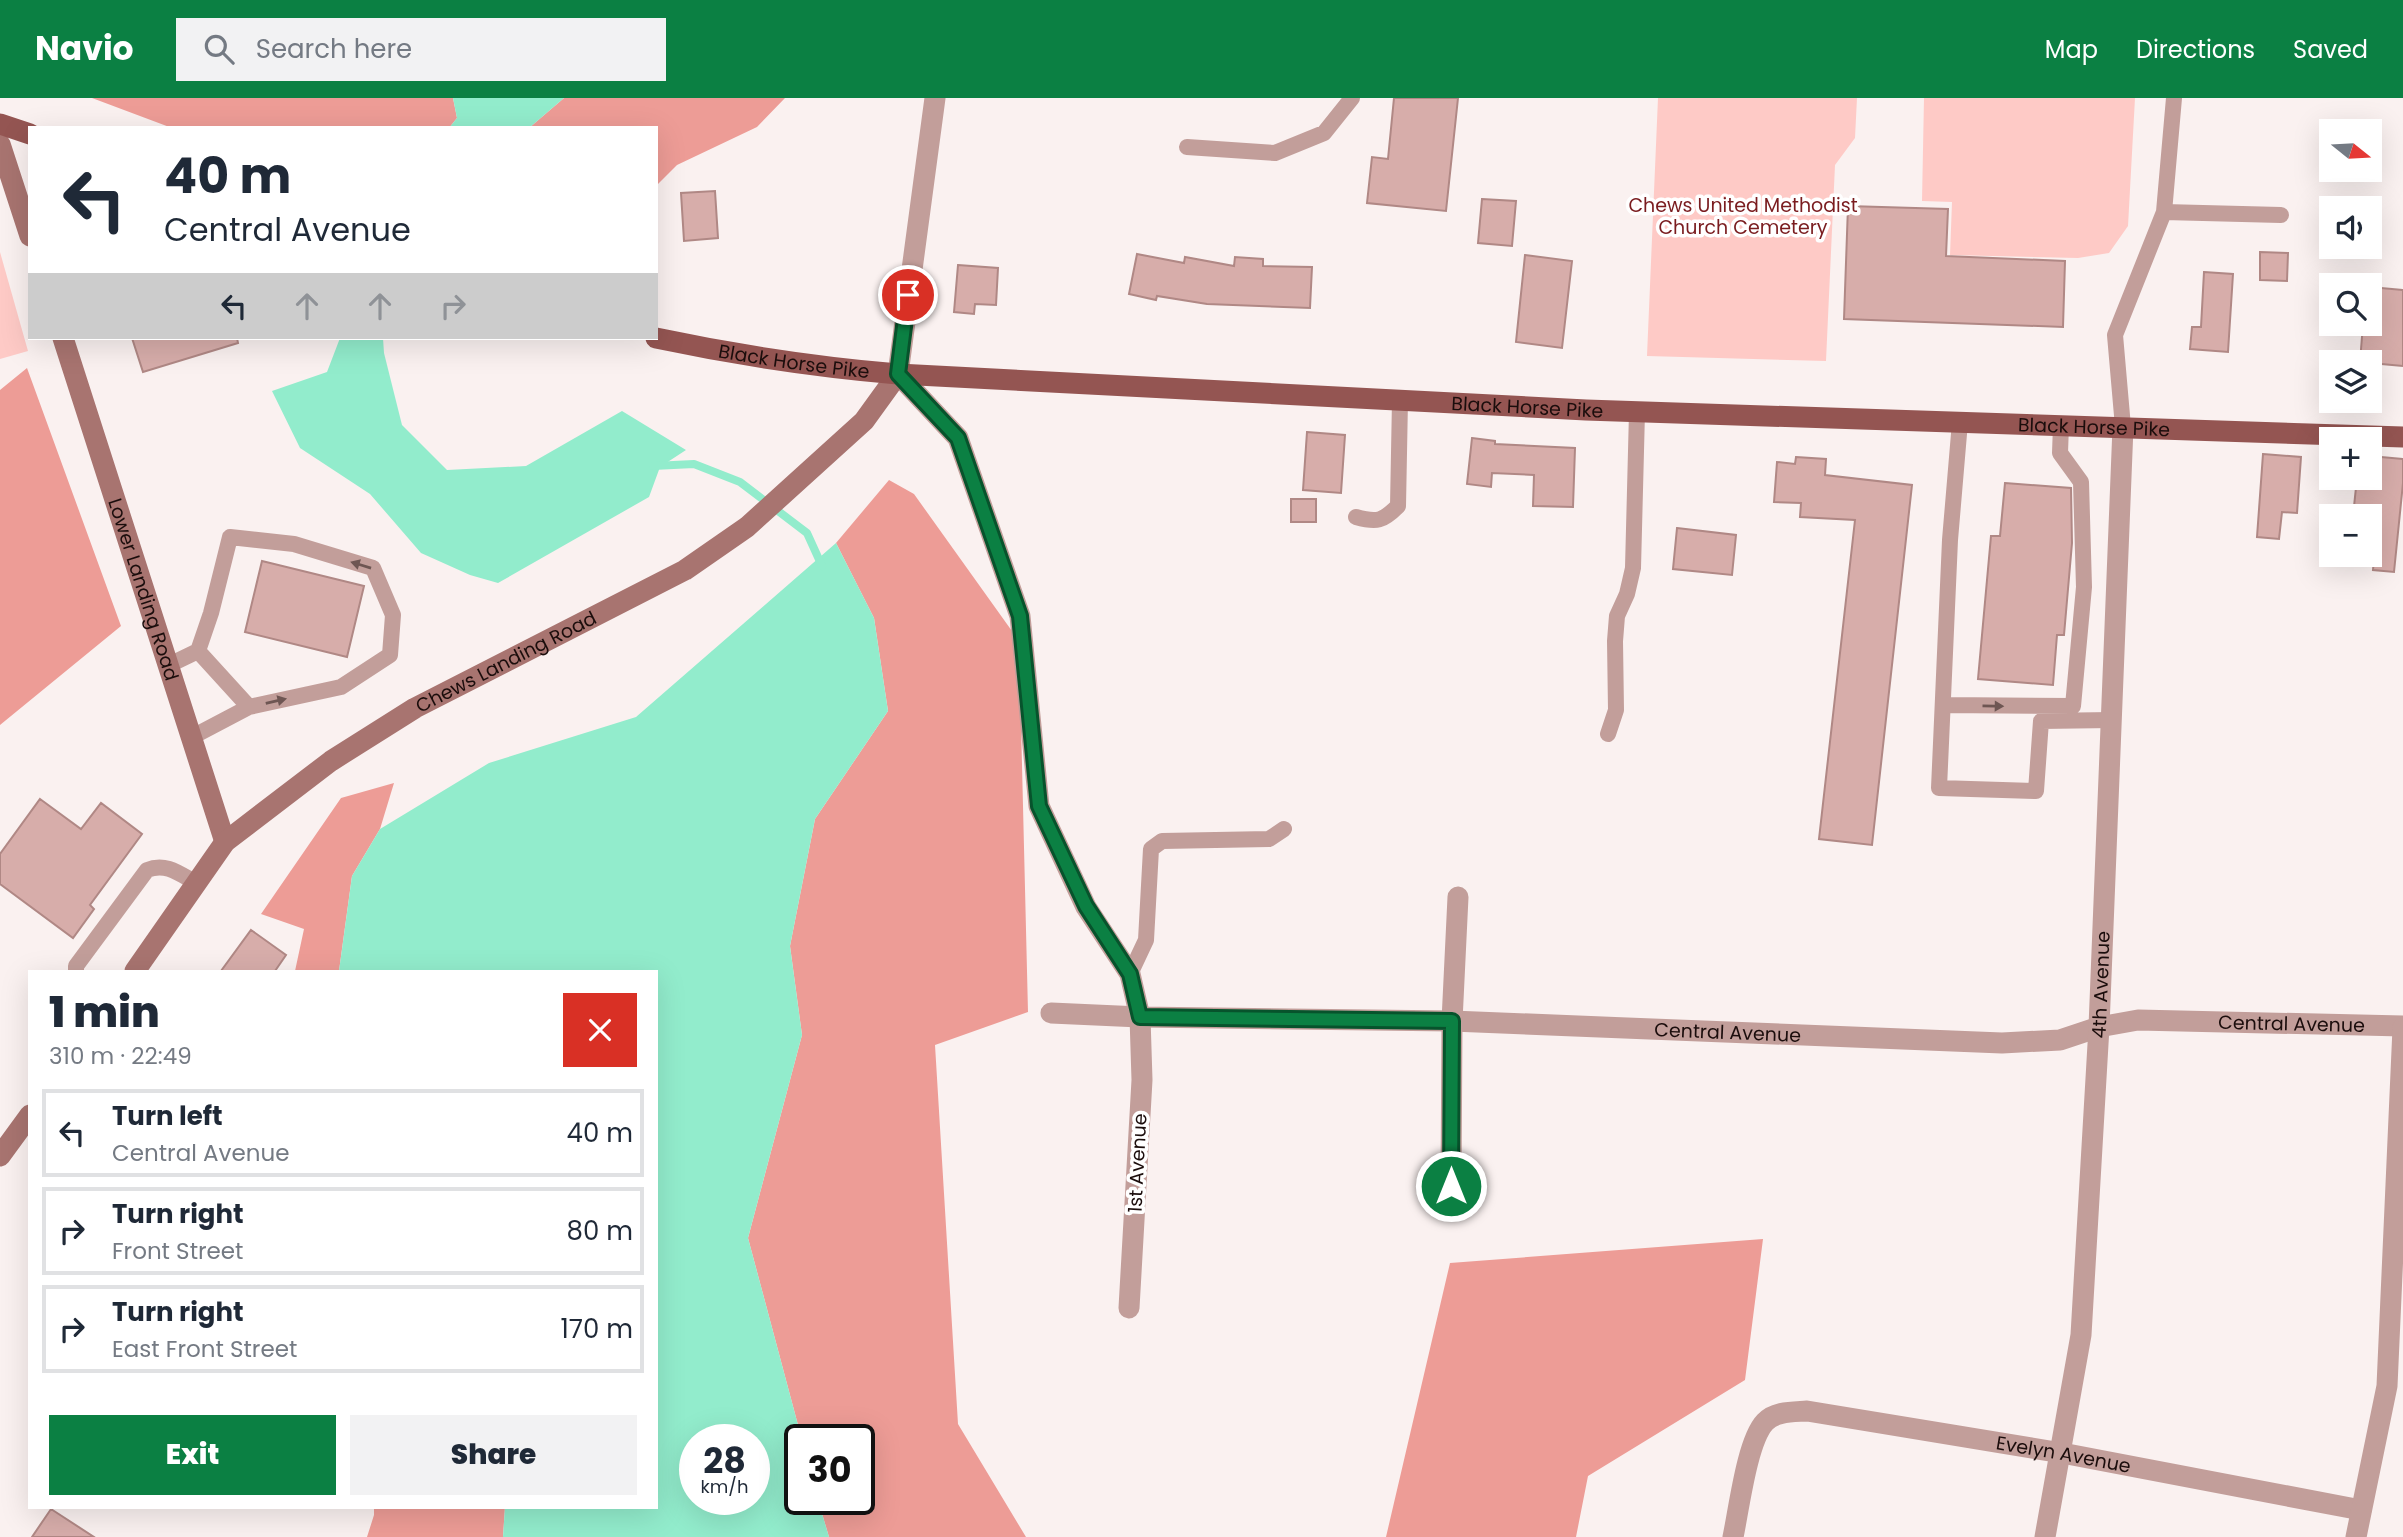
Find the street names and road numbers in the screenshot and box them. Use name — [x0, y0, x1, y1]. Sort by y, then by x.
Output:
street label: Black Horse Pike — [716, 337, 871, 385]
street label: Black Horse Pike — [1451, 390, 1604, 425]
street label: Black Horse Pike — [2017, 411, 2170, 443]
street label: Lower Landing Road — [101, 495, 185, 684]
street label: Chews Landing Road — [411, 605, 601, 719]
street label: 4th Avenue — [2085, 931, 2117, 1039]
street label: Central Avenue — [2218, 1009, 2365, 1039]
street label: Central Avenue — [1654, 1016, 1801, 1049]
street label: 1st Avenue — [1121, 1113, 1154, 1213]
street label: Evelyn Avenue — [1994, 1429, 2133, 1480]

